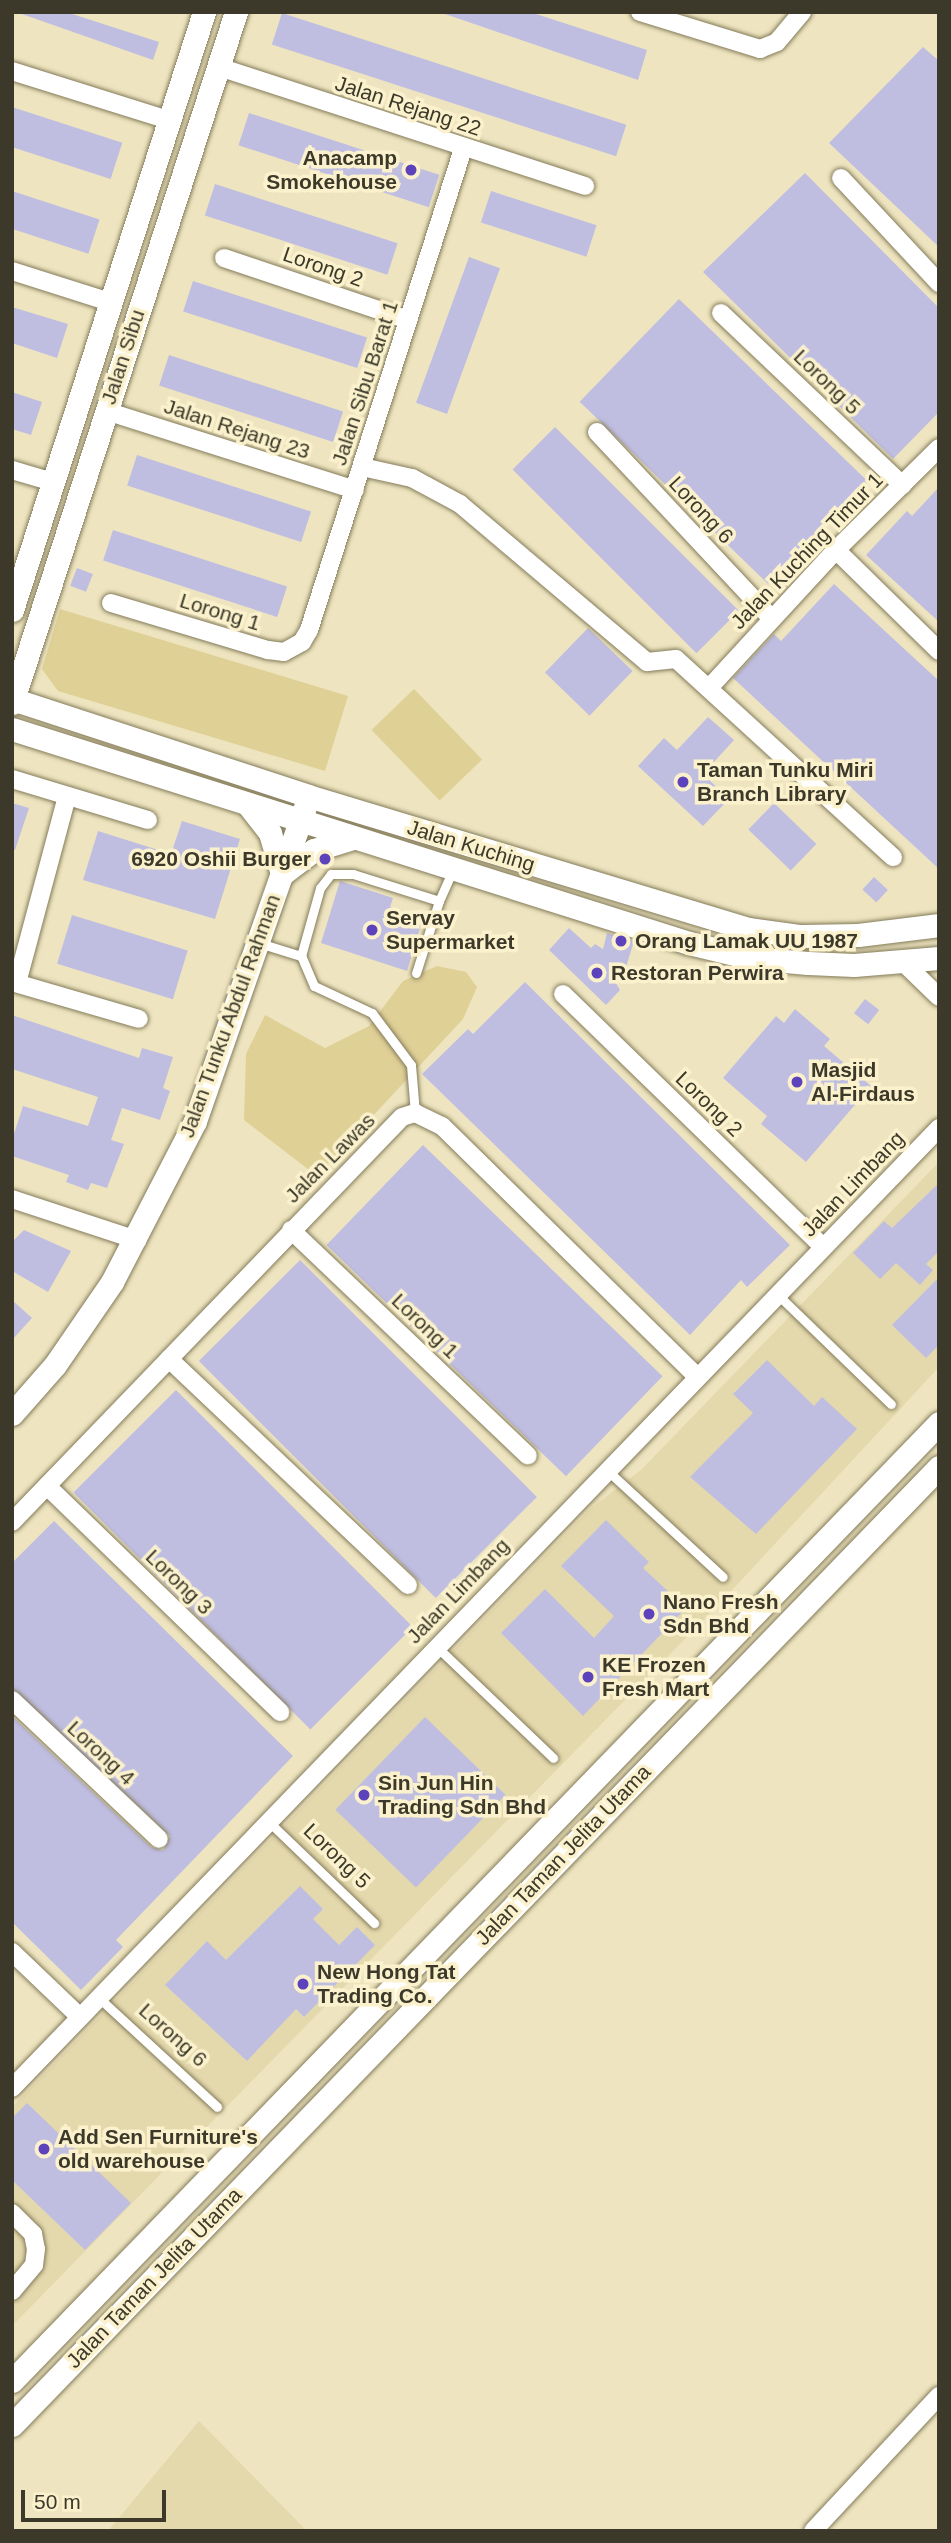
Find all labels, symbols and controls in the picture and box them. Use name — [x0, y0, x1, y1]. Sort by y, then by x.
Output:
street label: Jalan Rejang 22 — [332, 71, 484, 141]
place label: Anacamp Smokehouse — [266, 145, 397, 195]
marker: Anacamp Smokehouse — [403, 162, 419, 178]
street label: Lorong 2 — [280, 242, 366, 292]
street label: Jalan Sibu Barat 1 — [327, 298, 403, 468]
street label: Jalan Sibu — [96, 306, 150, 408]
street label: Lorong 5 — [788, 344, 866, 420]
street label: Jalan Rejang 23 — [161, 394, 313, 464]
street label: Jalan Kuching Timur 1 — [726, 467, 888, 635]
street label: Lorong 6 — [664, 471, 738, 549]
street label: Lorong 1 — [177, 588, 263, 636]
place label: Taman Tunku Miri Branch Library — [697, 757, 874, 807]
marker: Taman Tunku Miri Branch Library — [675, 774, 691, 790]
street label: Jalan Kuching — [404, 815, 538, 877]
place label: 6920 Oshii Burger — [131, 846, 311, 872]
marker: 6920 Oshii Burger — [317, 851, 333, 867]
street label: Jalan Tunku Abdul Rahman — [174, 890, 286, 1142]
place label: Servay Supermarket — [386, 905, 514, 955]
marker: Servay Supermarket — [364, 922, 380, 938]
place label: Orang Lamak UU 1987 — [635, 928, 858, 954]
marker: Orang Lamak UU 1987 — [613, 933, 629, 949]
place label: Restoran Perwira — [611, 960, 784, 986]
marker: Restoran Perwira — [589, 965, 605, 981]
place label: Masjid Al-Firdaus — [811, 1057, 915, 1107]
street label: Lorong 2 — [670, 1066, 748, 1142]
marker: Masjid Al-Firdaus — [789, 1074, 805, 1090]
street label: Jalan Lawas — [280, 1108, 380, 1208]
street label: Jalan Limbang — [796, 1126, 910, 1242]
street label: Lorong 1 — [386, 1288, 464, 1364]
street label: Jalan Limbang — [401, 1533, 515, 1649]
street label: Lorong 3 — [140, 1544, 218, 1620]
place label: Nano Fresh Sdn Bhd — [663, 1589, 779, 1639]
marker: Nano Fresh Sdn Bhd — [641, 1606, 657, 1622]
place label: KE Frozen Fresh Mart — [602, 1652, 709, 1702]
marker: KE Frozen Fresh Mart — [580, 1669, 596, 1685]
street label: Lorong 4 — [62, 1716, 140, 1790]
street label: Jalan Taman Jelita Utama — [470, 1759, 656, 1951]
place label: Sin Jun Hin Trading Sdn Bhd — [378, 1770, 546, 1820]
marker: Sin Jun Hin Trading Sdn Bhd — [356, 1787, 372, 1803]
street label: Lorong 5 — [298, 1818, 376, 1894]
place label: New Hong Tat Trading Co. — [317, 1959, 455, 2009]
marker: New Hong Tat Trading Co. — [295, 1976, 311, 1992]
street label: Lorong 6 — [134, 1998, 212, 2072]
place label: Add Sen Furniture's old warehouse — [58, 2124, 258, 2174]
marker: Add Sen Furniture's old warehouse — [36, 2141, 52, 2157]
street label: Jalan Taman Jelita Utama — [61, 2182, 247, 2374]
scale bar — [24, 2476, 170, 2520]
text: 50 m — [34, 2490, 81, 2513]

